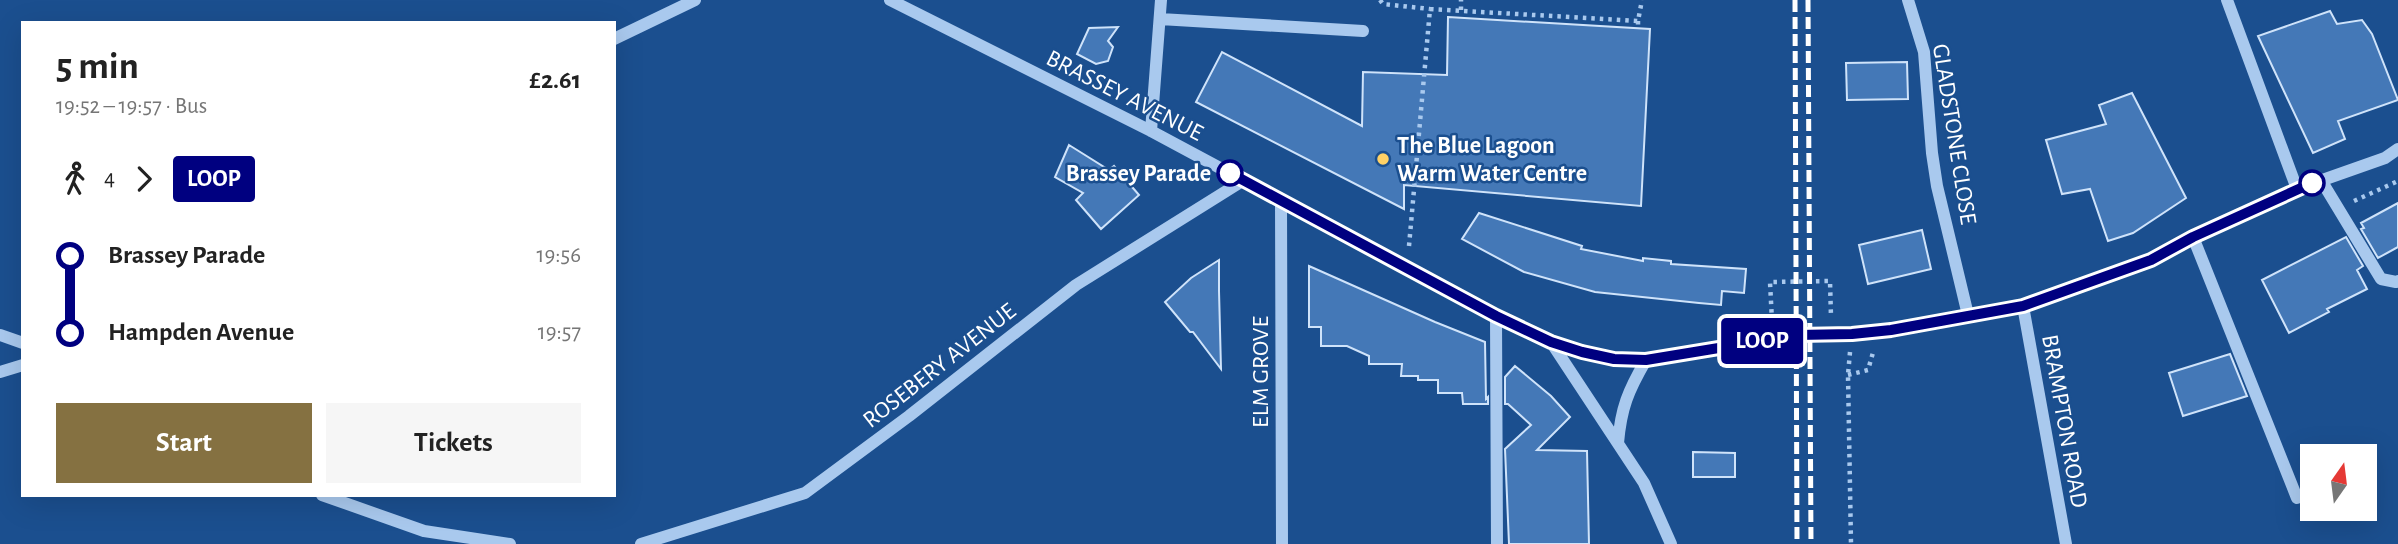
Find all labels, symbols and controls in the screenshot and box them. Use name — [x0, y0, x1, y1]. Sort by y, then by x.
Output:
street label: GLADSTONE CLOSE — [1928, 42, 1980, 227]
street label: BRASSEY AVENUE — [1042, 46, 1207, 146]
text: 5 min — [56, 48, 139, 86]
text: £2.61 — [529, 67, 581, 93]
text: 19:52 – 19:57 · Bus — [56, 95, 207, 118]
place label: The Blue Lagoon Warm Water Centre — [1397, 134, 1587, 186]
marker: The Blue Lagoon Warm Water Centre — [1375, 151, 1391, 167]
icon: walk — [56, 160, 94, 198]
icon: forward — [125, 160, 163, 198]
marker: Brassey Parade — [1217, 160, 1243, 186]
place label: Brassey Parade — [1066, 162, 1211, 186]
text: 4 — [104, 167, 115, 190]
text: LOOP — [187, 167, 241, 191]
unlabelled marker — [2299, 170, 2325, 196]
text: Brassey Parade — [108, 242, 265, 268]
text: 19:56 — [537, 244, 581, 267]
street label: ROSEBERY AVENUE — [859, 299, 1021, 433]
street label: ELM GROVE — [1249, 316, 1273, 428]
line badge: LOOP — [1713, 318, 1811, 364]
text: Hampden Avenue — [108, 319, 294, 345]
text: 19:57 — [538, 321, 581, 344]
text: LOOP — [1735, 329, 1789, 353]
street label: BRAMPTON ROAD — [2037, 333, 2091, 510]
button: Start — [56, 403, 312, 483]
button: Tickets — [326, 403, 581, 483]
north arrow — [2300, 444, 2376, 522]
map controls — [2300, 444, 2377, 521]

